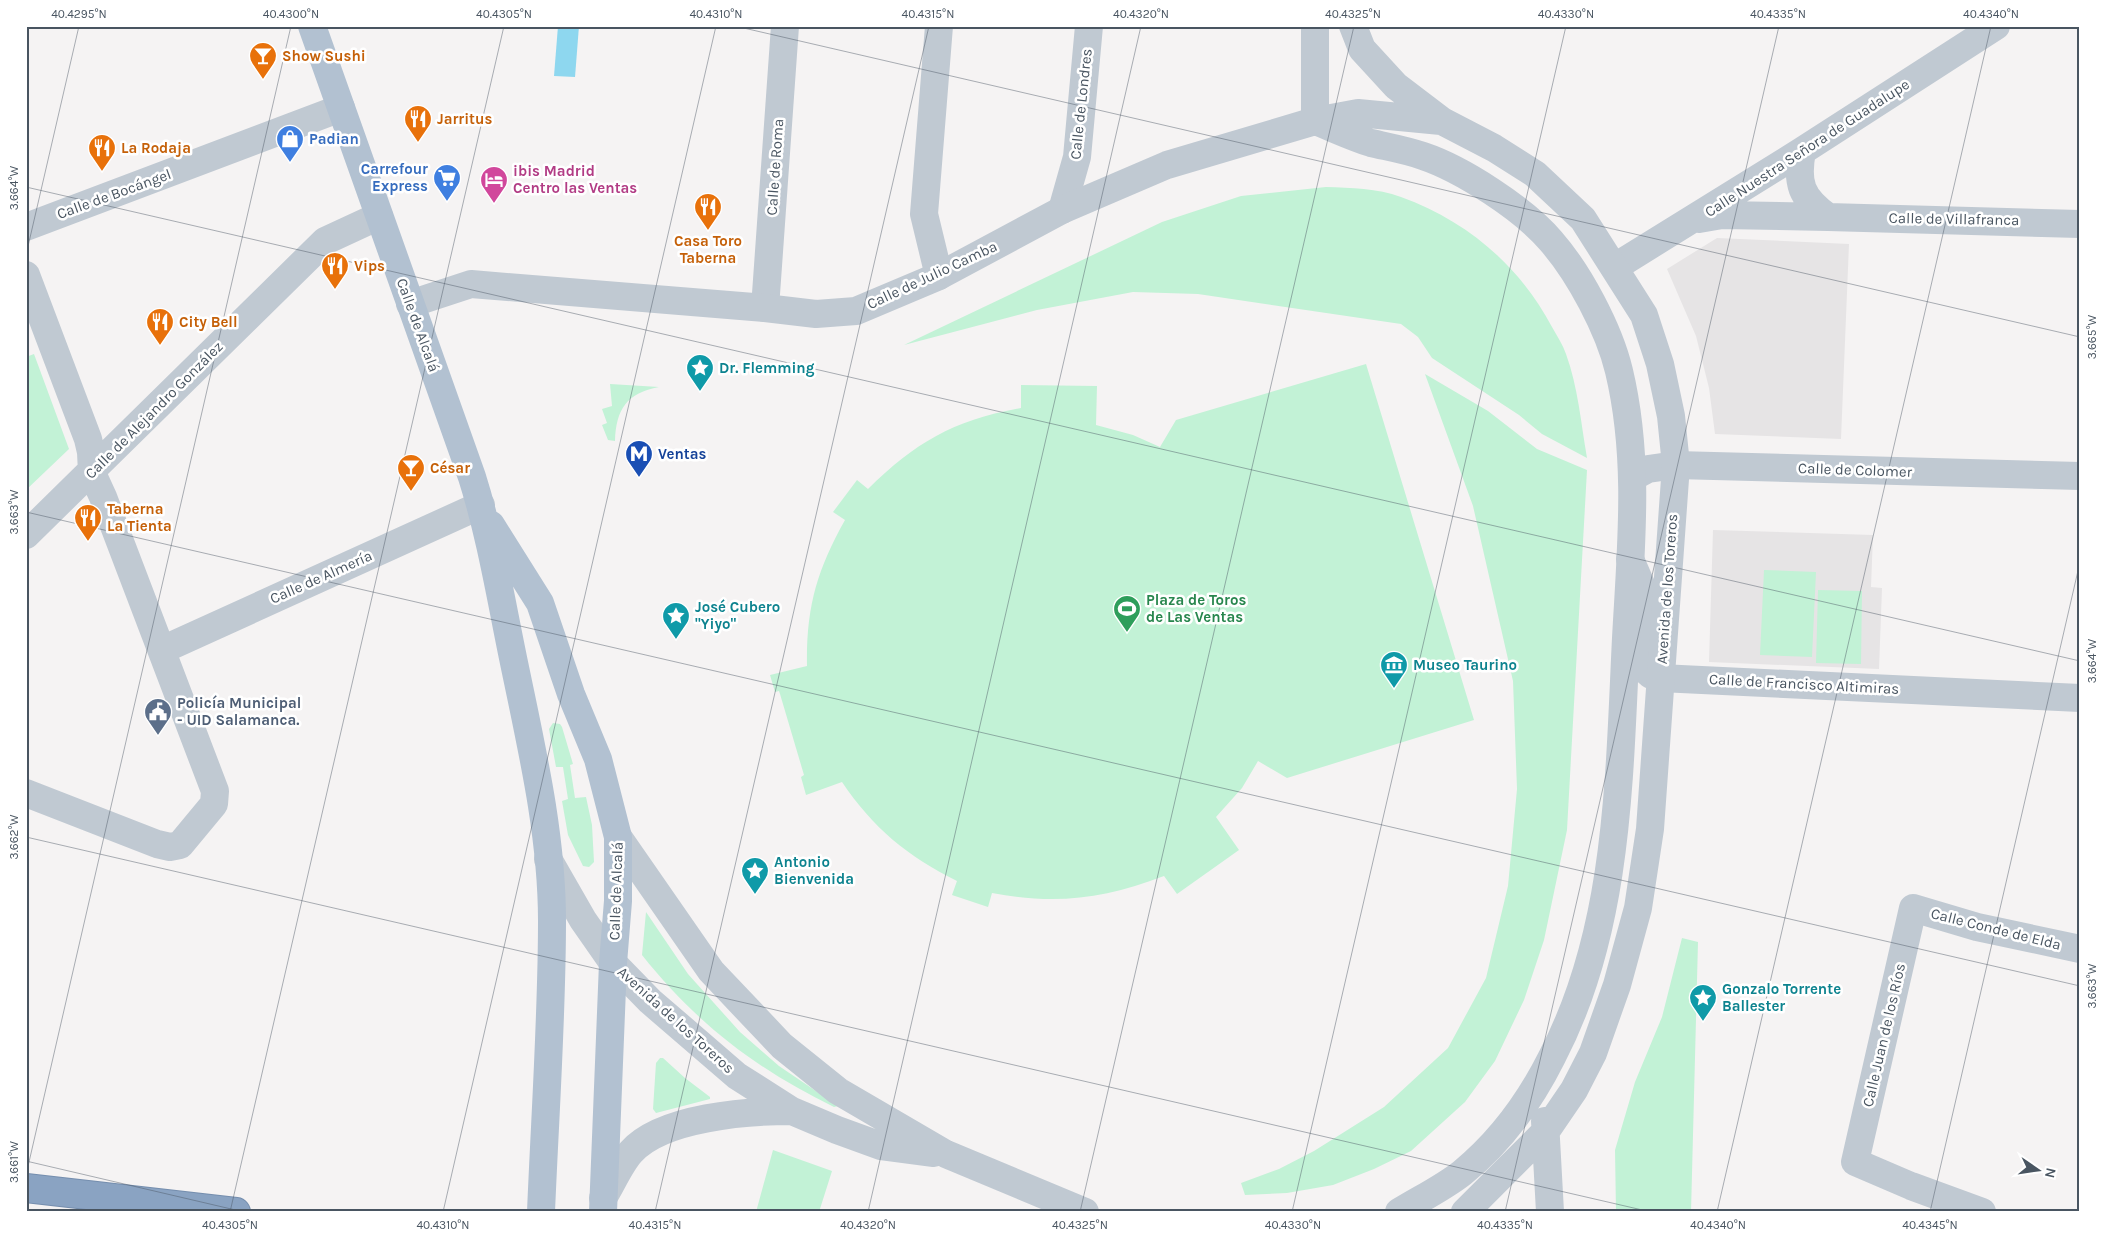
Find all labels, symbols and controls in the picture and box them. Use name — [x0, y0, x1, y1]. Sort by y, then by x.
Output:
text: 40.4295°N — [51, 7, 107, 21]
text: 40.4300°N — [263, 7, 319, 21]
text: 40.4305°N — [476, 7, 532, 21]
text: 40.4310°N — [689, 7, 743, 21]
text: 40.4315°N — [902, 7, 954, 21]
text: 40.4320°N — [1113, 7, 1169, 21]
text: 40.4325°N — [1325, 7, 1381, 21]
text: 40.4330°N — [1538, 7, 1594, 21]
text: 40.4335°N — [1750, 7, 1806, 21]
text: 40.4340°N — [1963, 7, 2019, 21]
bar icon: Show Sushi — [248, 41, 278, 80]
place label: Show Sushi — [282, 47, 366, 65]
street label: Calle de Londres — [1066, 48, 1096, 160]
street label: Calle Nuestra Señora de Guadalupe — [1701, 75, 1913, 221]
restaurant icon: Jarritus — [403, 104, 433, 143]
place label: Jarritus — [437, 110, 492, 128]
street label: Calle de Roma — [763, 118, 787, 216]
shop icon: Padian — [275, 124, 305, 163]
place label: Padian — [309, 130, 359, 148]
restaurant icon: La Rodaja — [87, 133, 117, 172]
place label: La Rodaja — [121, 139, 191, 157]
place label: Carrefour Express — [361, 160, 428, 195]
place label: ibis Madrid Centro las Ventas — [513, 162, 637, 197]
supermarket icon: Carrefour Express — [432, 163, 462, 202]
text: 3.664°W — [7, 165, 21, 210]
street label: Calle de Bocángel — [54, 165, 174, 223]
hotel icon: ibis Madrid Centro las Ventas — [479, 165, 509, 204]
restaurant icon: Casa Toro Taberna — [693, 192, 723, 231]
street label: Calle de Villafranca — [1889, 209, 2019, 229]
place label: Casa Toro Taberna — [674, 232, 742, 267]
street label: Calle de Julio Camba — [864, 237, 1000, 313]
restaurant icon: Vips — [320, 251, 350, 290]
place label: Vips — [354, 257, 385, 275]
street label: Calle de Alcalá — [393, 276, 443, 374]
restaurant icon: City Bell — [145, 307, 175, 346]
place label: City Bell — [179, 313, 238, 331]
text: 3.665°W — [2085, 314, 2099, 359]
street label: Calle de Alejandro González — [81, 337, 227, 483]
place icon: Dr. Flemming — [685, 353, 715, 392]
place label: Dr. Flemming — [719, 359, 815, 377]
metro station icon: Ventas — [624, 439, 654, 478]
place label: Ventas — [658, 445, 706, 463]
bar icon: César — [396, 453, 426, 492]
place label: César — [430, 459, 470, 477]
street label: Calle de Colomer — [1798, 459, 1913, 481]
text: 3.663°W — [7, 489, 21, 534]
place label: Taberna La Tienta — [107, 500, 172, 535]
restaurant icon: Taberna La Tienta — [73, 503, 103, 542]
street label: Avenida de los Toreros — [1653, 513, 1681, 665]
street label: Calle de Almería — [267, 546, 375, 608]
place label: Plaza de Toros de Las Ventas — [1146, 591, 1246, 626]
sports icon: Plaza de Toros de Las Ventas — [1112, 594, 1142, 633]
place label: José Cubero "Yiyo" — [695, 598, 780, 633]
place icon: José Cubero "Yiyo" — [661, 601, 691, 640]
text: 3.664°W — [2085, 638, 2099, 683]
museum icon: Museo Taurino — [1379, 650, 1409, 689]
place label: Museo Taurino — [1413, 656, 1517, 674]
street label: Calle de Francisco Altimiras — [1708, 670, 1900, 698]
place label: Policía Municipal - UID Salamanca. — [177, 694, 301, 729]
public building icon: Policía Municipal - UID Salamanca. — [143, 697, 173, 736]
text: 3.662°W — [7, 814, 21, 859]
street label: Calle de Alcalá — [605, 841, 627, 941]
place label: Antonio Bienvenida — [774, 853, 854, 888]
place icon: Antonio Bienvenida — [740, 856, 770, 895]
street label: Calle Conde de Elda — [1929, 904, 2063, 954]
street label: Calle Juan de los Ríos — [1859, 961, 1909, 1109]
street label: Avenida de los Toreros — [614, 963, 738, 1077]
text: 3.663°W — [2085, 963, 2099, 1008]
place label: Gonzalo Torrente Ballester — [1722, 980, 1841, 1015]
place icon: Gonzalo Torrente Ballester — [1688, 983, 1718, 1022]
text: 3.661°W — [7, 1141, 21, 1183]
north arrow — [2014, 1146, 2064, 1196]
text: N — [2041, 1166, 2060, 1180]
text: 40.4305°N — [202, 1218, 258, 1232]
text: 40.4310°N — [416, 1218, 470, 1232]
text: 40.4315°N — [629, 1218, 681, 1232]
text: 40.4320°N — [840, 1218, 896, 1232]
text: 40.4325°N — [1052, 1218, 1108, 1232]
text: 40.4330°N — [1265, 1218, 1321, 1232]
text: 40.4335°N — [1477, 1218, 1533, 1232]
text: 40.4340°N — [1690, 1218, 1746, 1232]
text: 40.4345°N — [1902, 1218, 1958, 1232]

